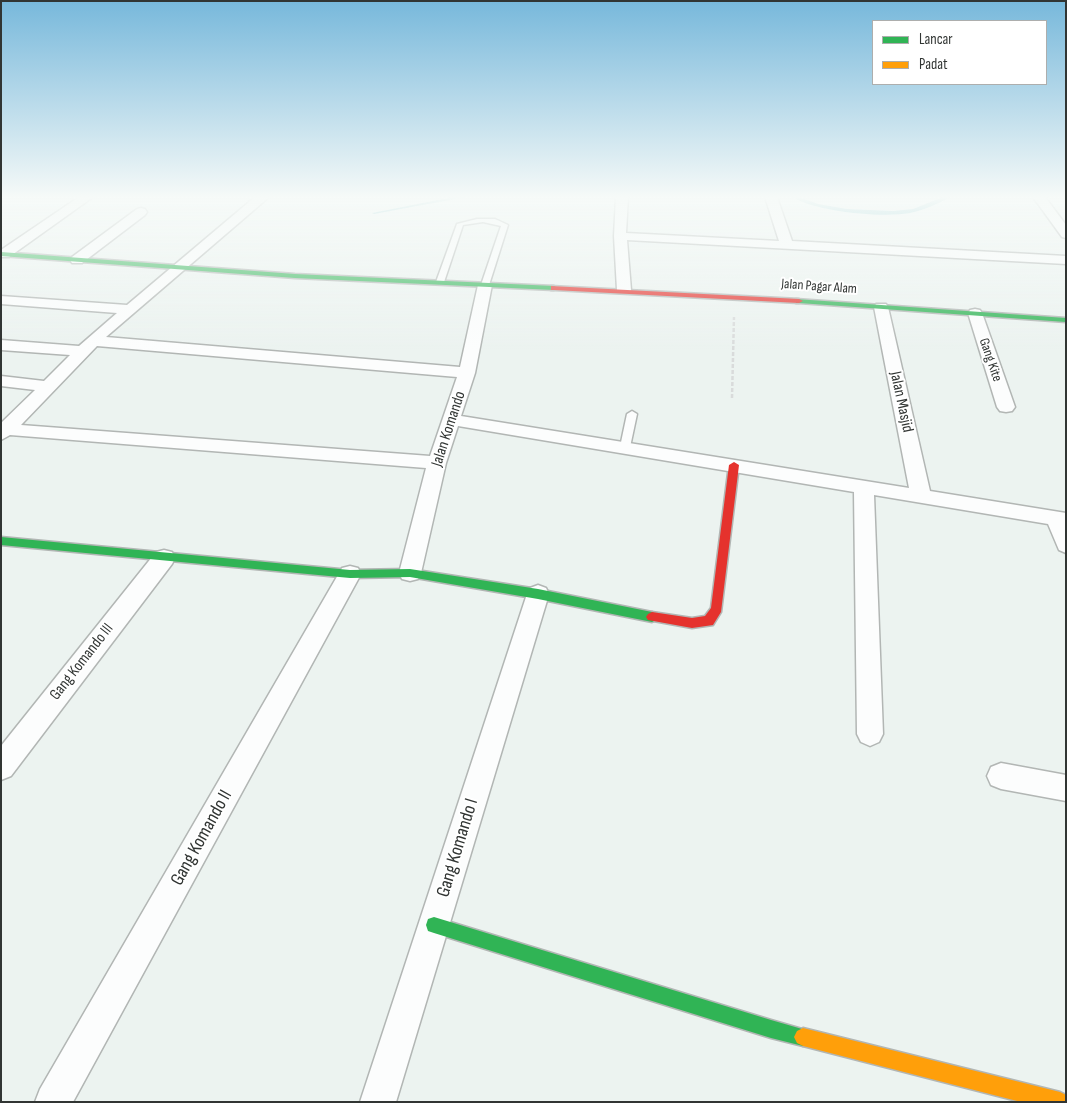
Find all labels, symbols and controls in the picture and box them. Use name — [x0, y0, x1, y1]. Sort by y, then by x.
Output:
legend — [872, 20, 1047, 85]
text: Lancar — [919, 30, 953, 49]
text: Padat — [919, 55, 948, 74]
street label: Jalan Pagar Alam — [781, 276, 857, 298]
street label: Gang Kite — [975, 336, 1005, 384]
street label: Jalan Masjid — [885, 370, 917, 434]
street label: Jalan Komando — [428, 389, 470, 469]
street label: Gang Komando III — [46, 620, 118, 704]
street label: Gang Komando II — [166, 786, 238, 890]
street label: Gang Komando I — [432, 796, 484, 900]

